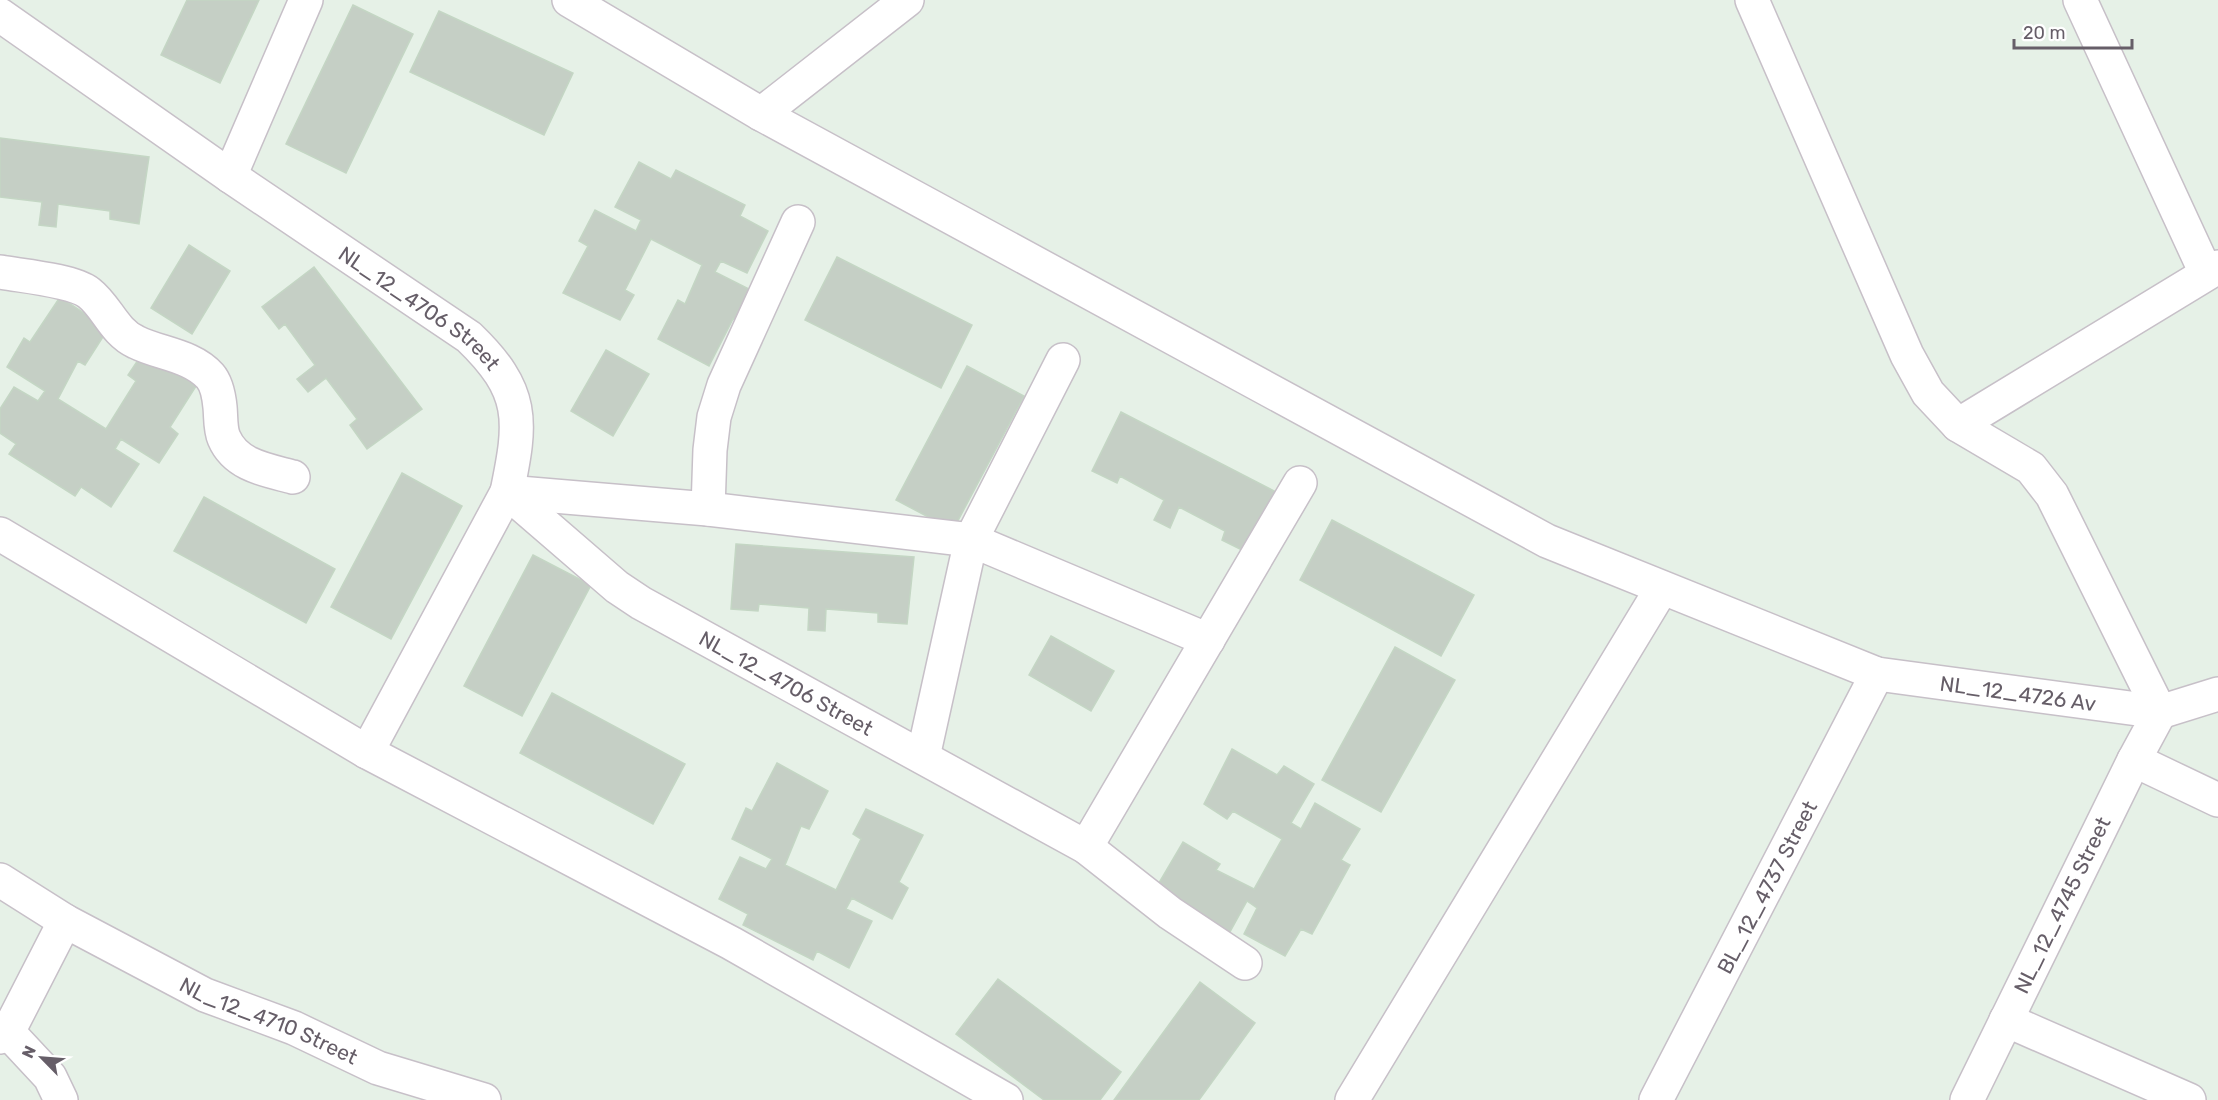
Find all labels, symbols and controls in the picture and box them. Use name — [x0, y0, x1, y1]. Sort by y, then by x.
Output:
scale bar — [2014, 12, 2132, 50]
text: 20 m — [2023, 22, 2065, 44]
street label: NL_12_4706 Street — [334, 240, 506, 375]
street label: NL_12_4706 Street — [695, 625, 878, 740]
street label: NL_12_4726 Av — [1939, 670, 2098, 716]
street label: BL_12_4737 Street — [1711, 796, 1822, 978]
street label: NL_12_4745 Street — [2008, 813, 2116, 997]
street label: NL_12_4710 Street — [176, 971, 362, 1069]
north arrow — [12, 1028, 72, 1088]
text: N — [18, 1043, 40, 1061]

